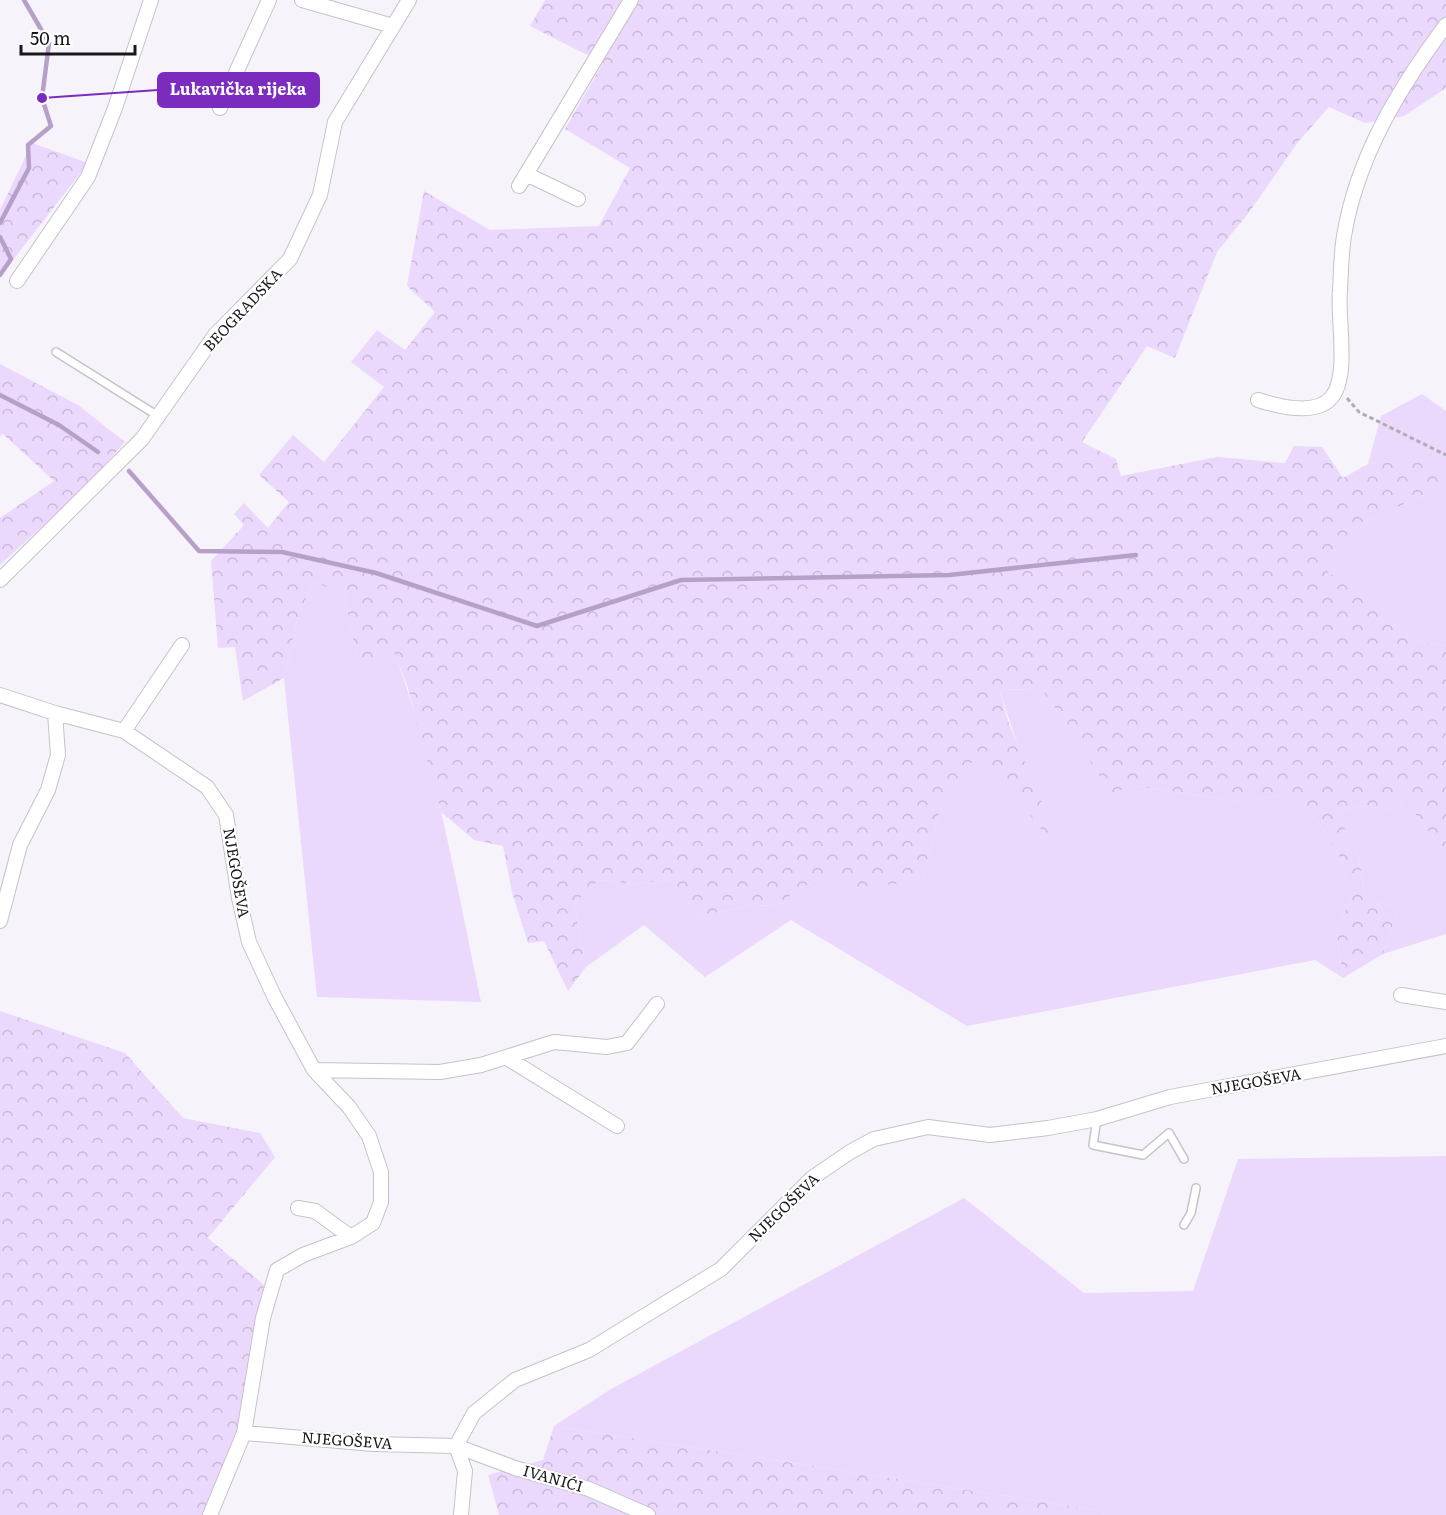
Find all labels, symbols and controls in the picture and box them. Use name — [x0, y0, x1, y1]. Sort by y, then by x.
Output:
scale bar — [21, 18, 135, 56]
text: 50 m — [30, 24, 71, 51]
callout: Lukavička rijeka — [158, 73, 319, 107]
text: Lukavička rijeka — [170, 76, 307, 100]
street label: BEOGRADSKA — [197, 262, 287, 356]
street label: NJEGOŠEVA — [218, 826, 257, 920]
street label: NJEGOŠEVA — [1209, 1061, 1303, 1100]
street label: NJEGOŠEVA — [742, 1167, 824, 1247]
street label: NJEGOŠEVA — [301, 1425, 393, 1454]
street label: IVANIĆI — [521, 1458, 586, 1497]

